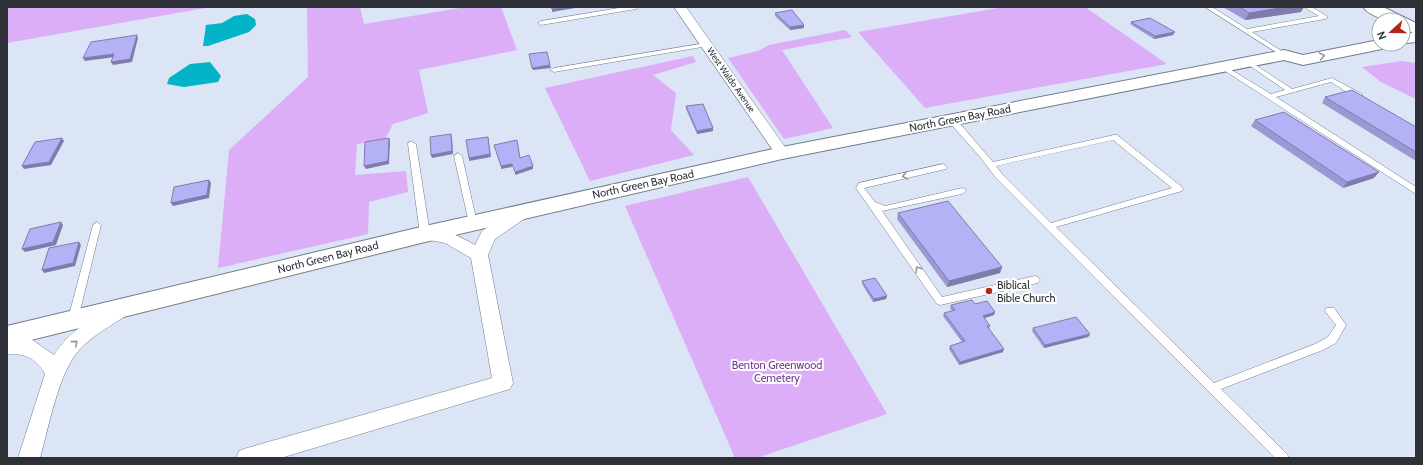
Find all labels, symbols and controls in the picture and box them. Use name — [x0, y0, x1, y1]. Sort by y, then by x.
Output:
north arrow — [1371, 12, 1411, 52]
text: N — [1374, 29, 1390, 42]
street label: West Waldo Avenue — [705, 45, 758, 115]
one-way arrow — [1319, 52, 1326, 61]
street label: North Green Bay Road — [908, 101, 1012, 135]
street label: North Green Bay Road — [591, 166, 695, 202]
one-way arrow — [902, 171, 908, 179]
street label: North Green Bay Road — [276, 238, 380, 276]
one-way arrow — [916, 267, 923, 274]
place label: Biblical Bible Church — [997, 278, 1055, 305]
marker: Biblical Bible Church — [984, 286, 994, 296]
one-way arrow — [71, 340, 78, 347]
park label: Benton Greenwood Cemetery — [732, 358, 822, 385]

